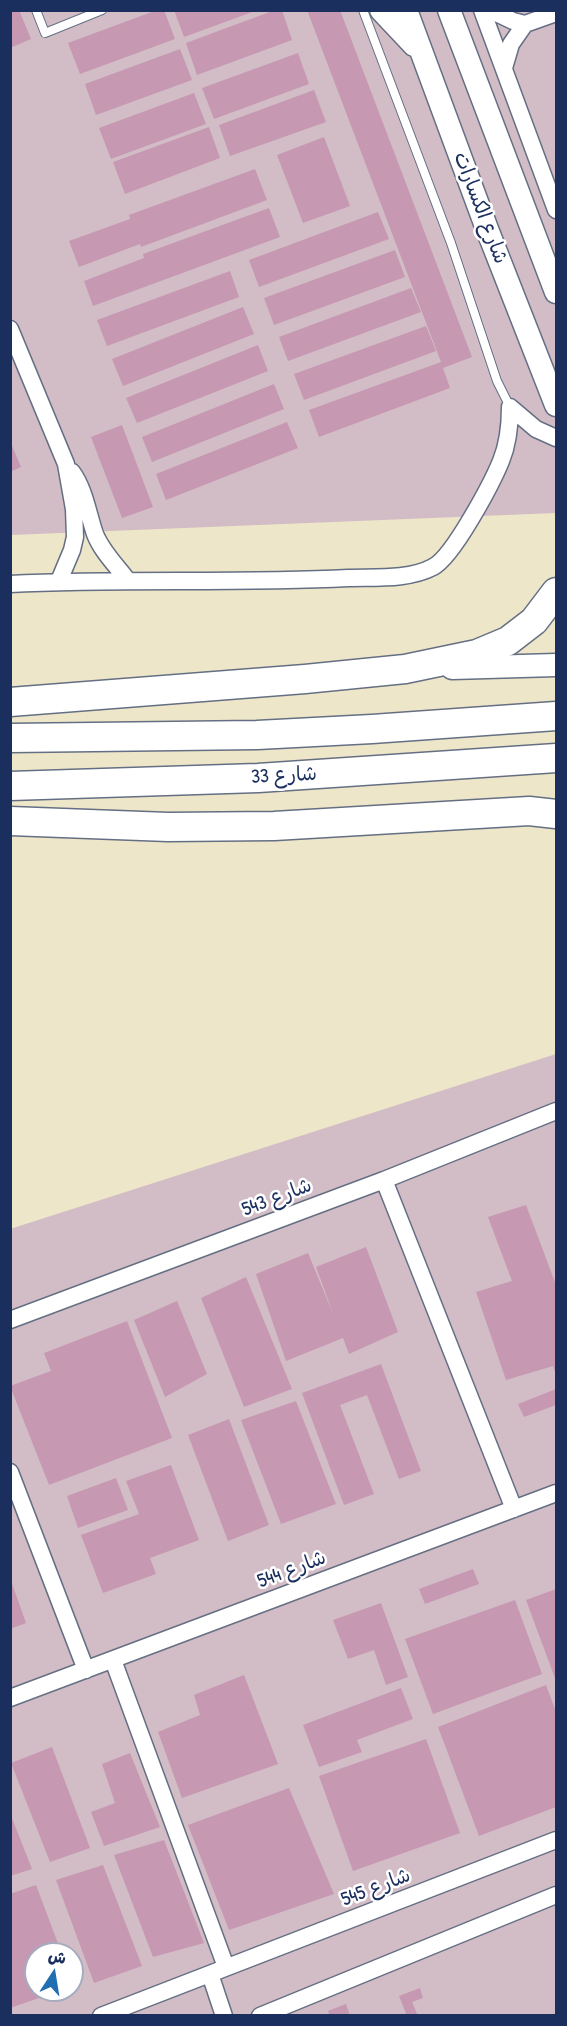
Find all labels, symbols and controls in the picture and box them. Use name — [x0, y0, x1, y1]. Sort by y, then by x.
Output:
street label: شارع الكسارات — [448, 149, 512, 267]
street label: شارع 33 — [251, 762, 317, 790]
street label: شارع 543 — [239, 1174, 315, 1222]
street label: شارع 544 — [254, 1546, 330, 1594]
street label: شارع 545 — [338, 1864, 414, 1912]
north arrow — [24, 1942, 84, 2002]
text: ش — [46, 1944, 68, 1969]

